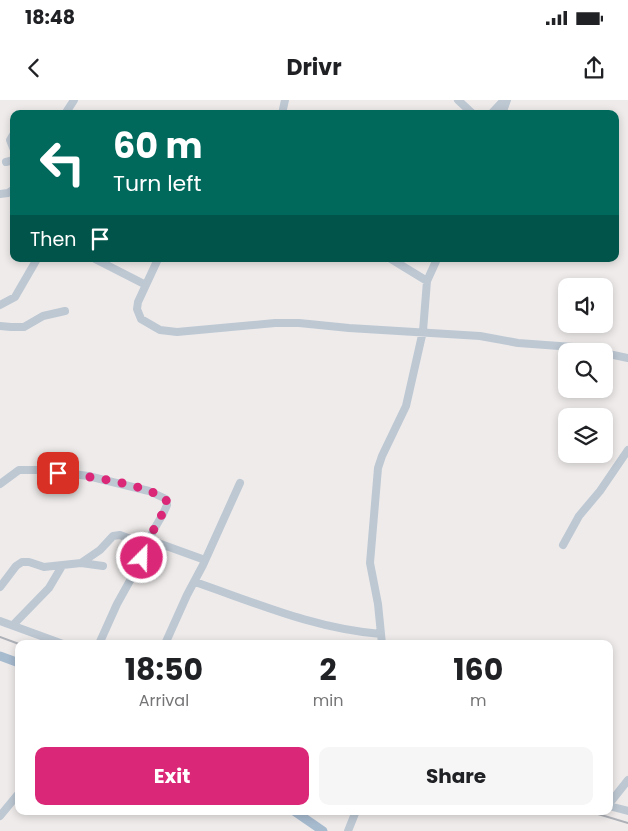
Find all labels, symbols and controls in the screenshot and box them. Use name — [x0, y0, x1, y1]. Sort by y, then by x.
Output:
text: 18:48 — [25, 4, 75, 31]
text: Drivr — [286, 52, 342, 83]
icon: back — [20, 54, 48, 82]
icon: share — [580, 54, 608, 82]
text: 60 m — [113, 121, 203, 170]
icon: left — [30, 130, 95, 195]
text: Turn left — [113, 168, 201, 199]
icon: arrive — [86, 225, 114, 253]
text: Then — [30, 226, 76, 253]
map controls — [558, 278, 613, 463]
button: sound — [558, 278, 613, 333]
button: search — [558, 343, 613, 398]
button: layers — [558, 408, 613, 463]
pin — [37, 452, 79, 494]
icon: arrive — [44, 459, 72, 487]
position arrow — [115, 531, 167, 583]
text: 18:50 — [125, 648, 203, 691]
text: 2 — [320, 648, 337, 691]
text: 160 — [453, 648, 503, 691]
text: Arrival — [139, 689, 189, 712]
text: min — [313, 689, 344, 712]
text: m — [470, 689, 486, 712]
button: Exit — [35, 747, 309, 805]
button: Share — [319, 747, 593, 805]

